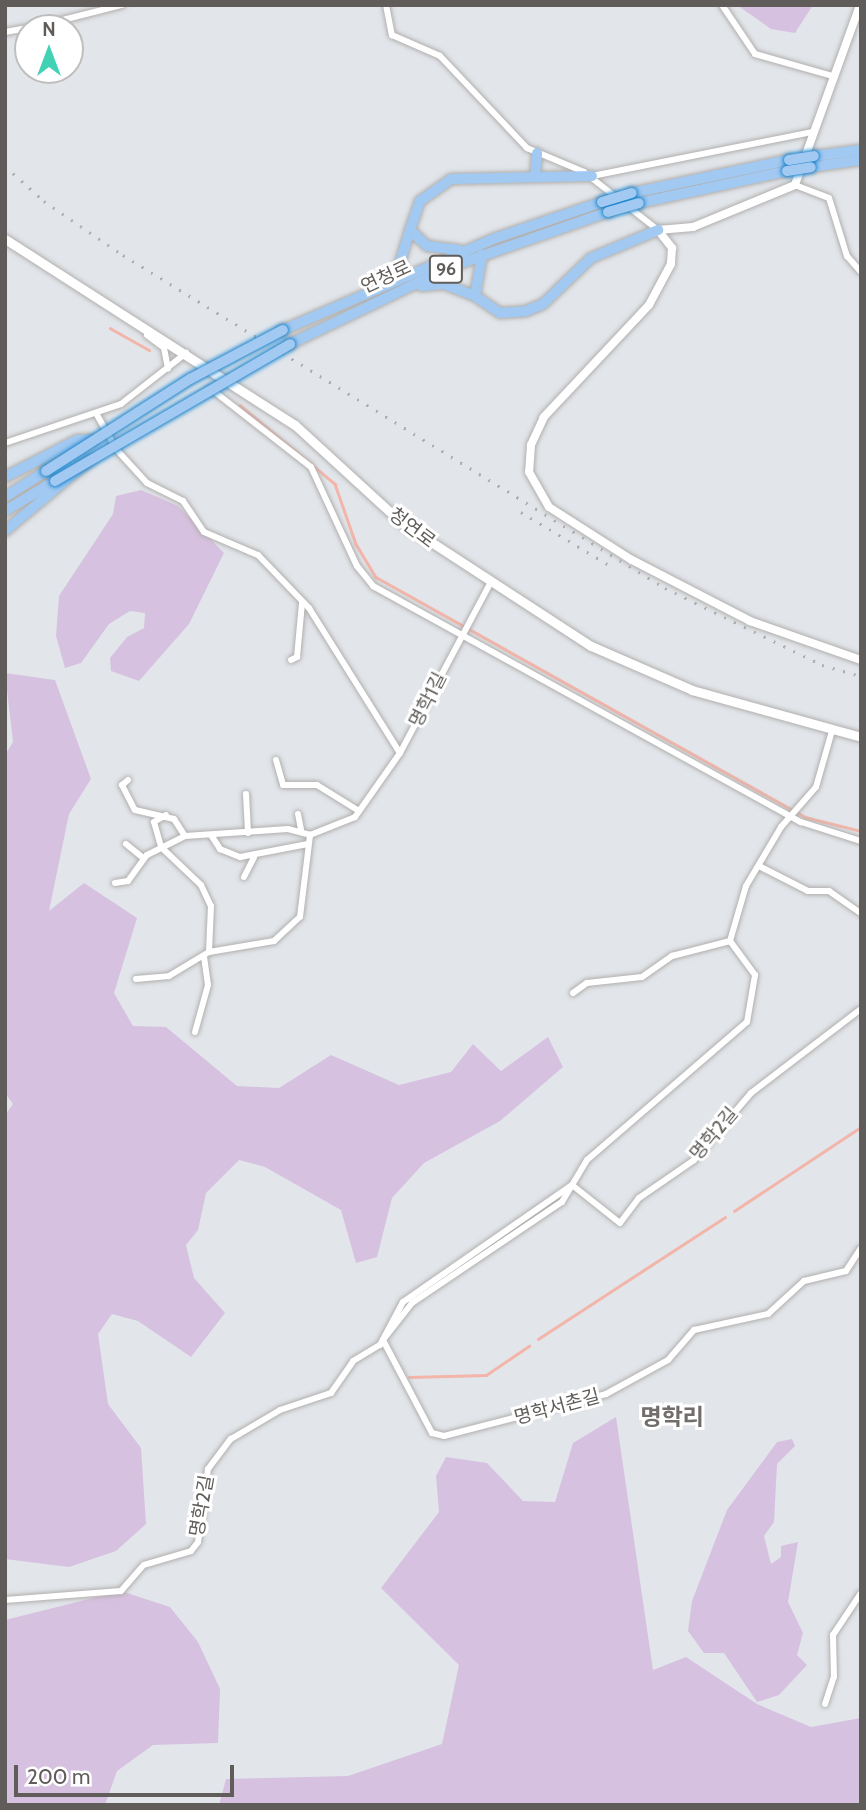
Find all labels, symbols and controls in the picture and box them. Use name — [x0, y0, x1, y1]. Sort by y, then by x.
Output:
north arrow — [14, 14, 84, 84]
text: N — [42, 18, 56, 41]
road number: 96 — [428, 255, 464, 284]
street label: 연청로 — [357, 256, 415, 298]
street label: 청연로 — [384, 503, 440, 553]
street label: 명학1길 — [405, 669, 451, 731]
street label: 명학2길 — [685, 1103, 743, 1165]
street label: 명학서촌길 — [512, 1385, 602, 1429]
district label: 명학리 — [640, 1403, 704, 1431]
street label: 명학2길 — [185, 1473, 219, 1539]
scale bar — [18, 1750, 238, 1794]
text: 200 m — [27, 1764, 90, 1789]

